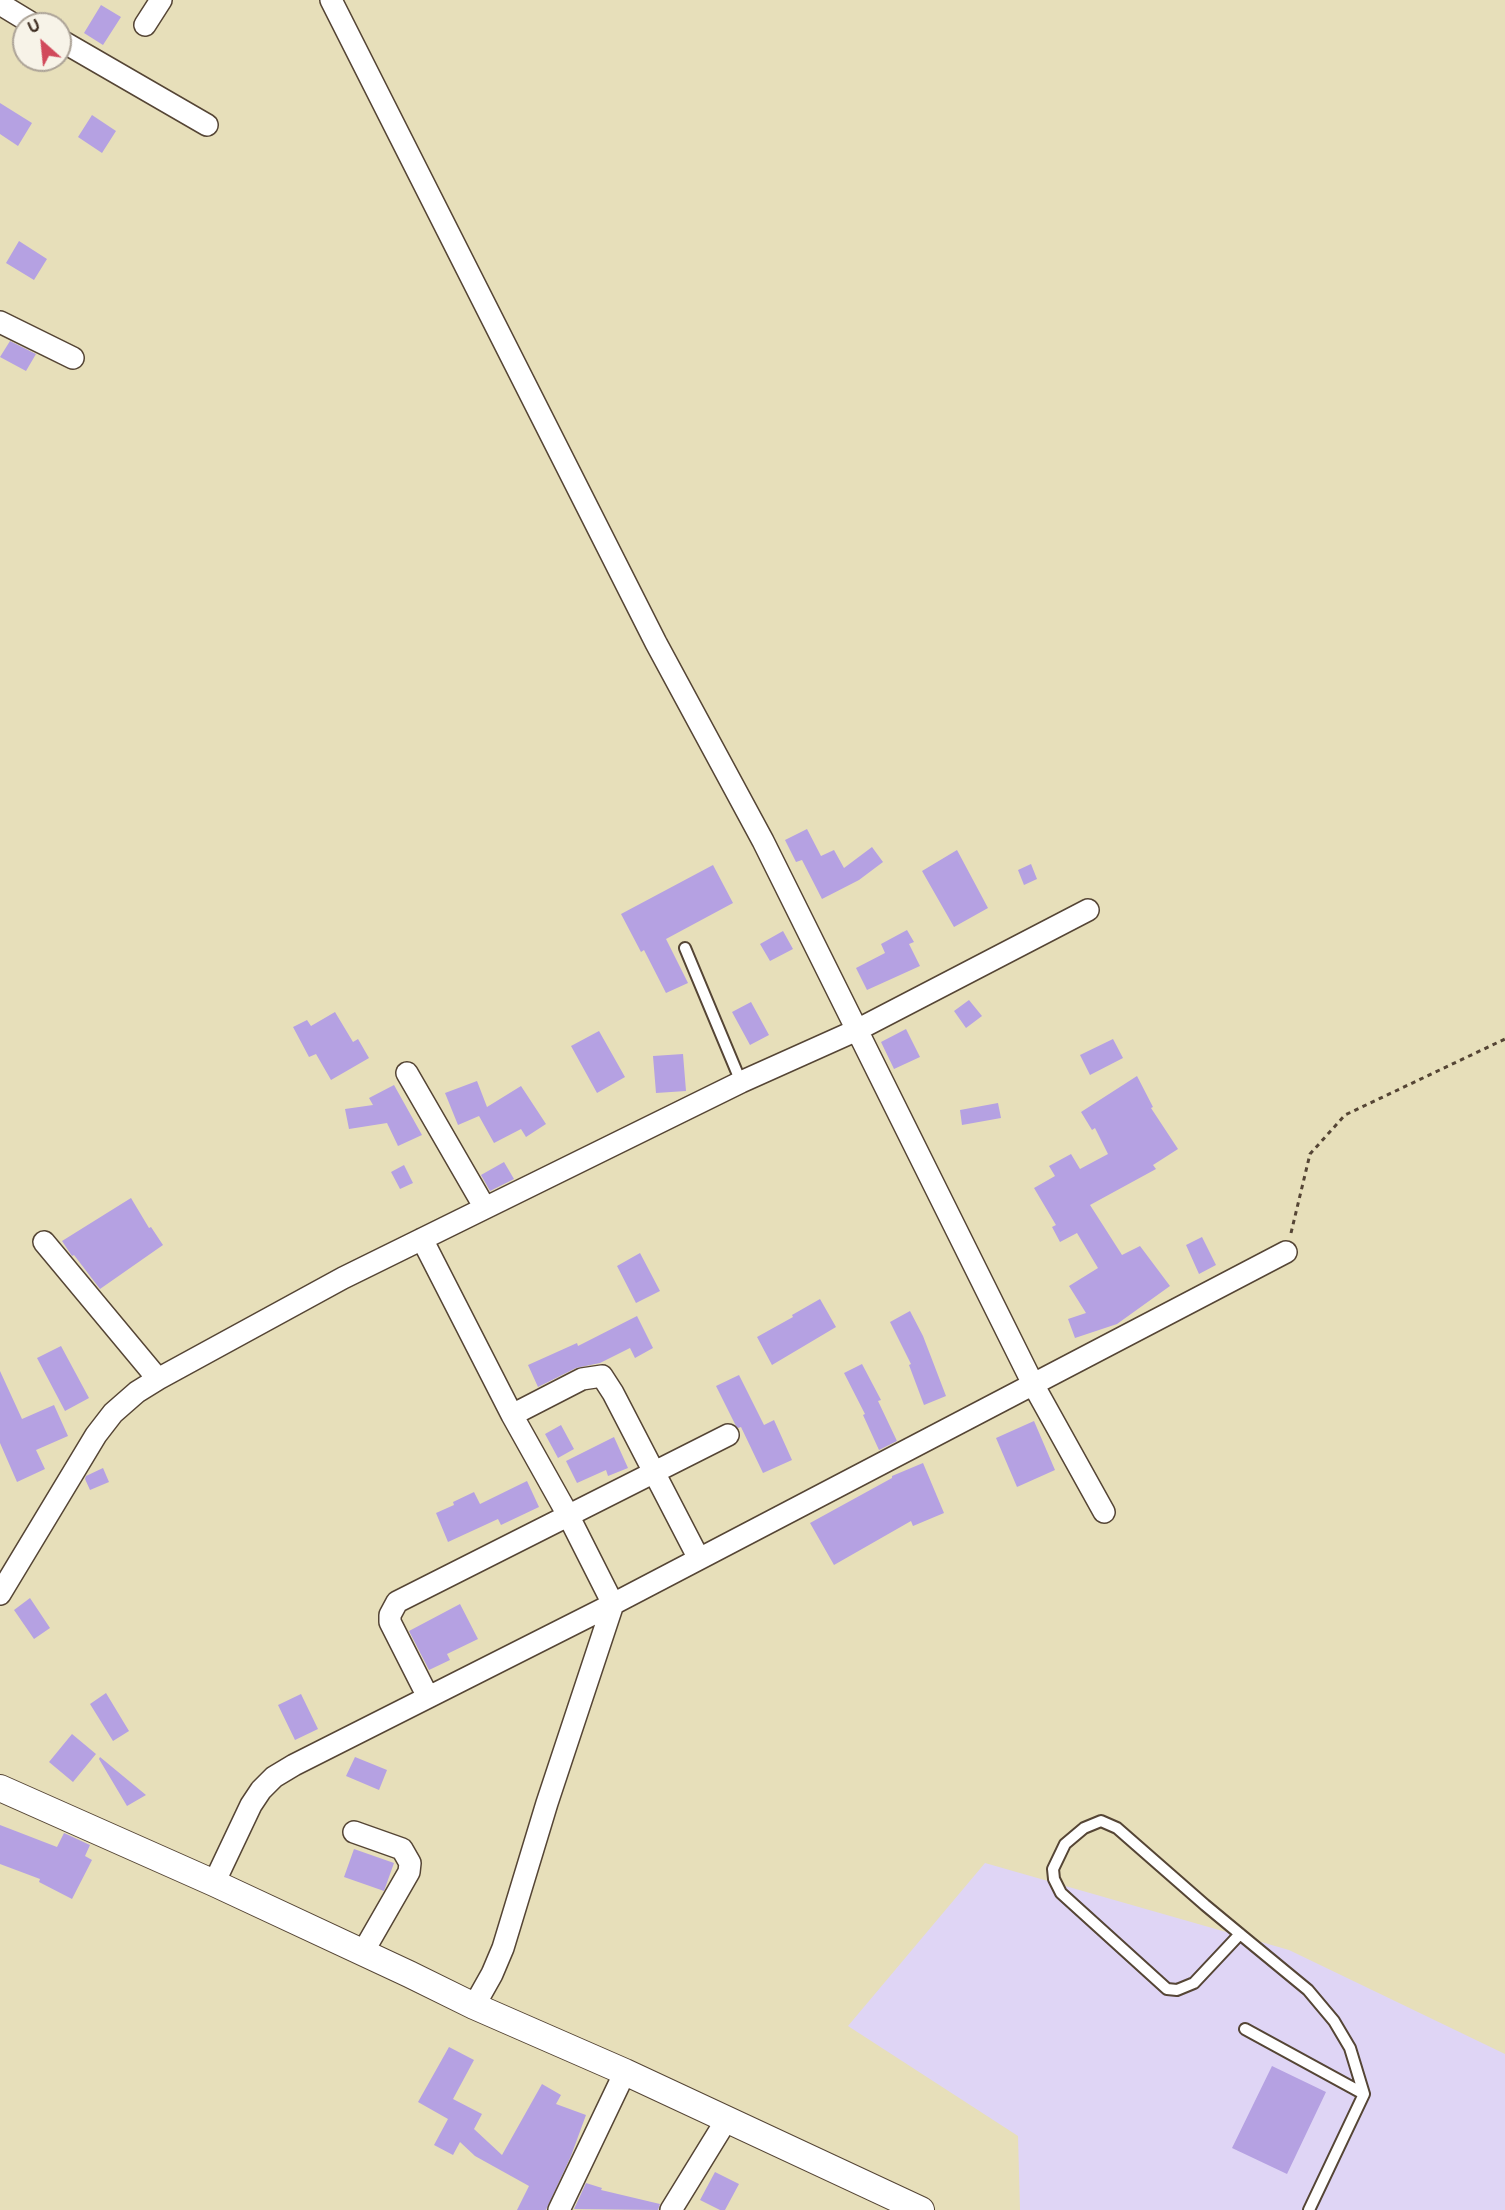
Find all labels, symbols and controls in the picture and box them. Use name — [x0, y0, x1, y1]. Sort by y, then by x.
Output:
north arrow — [12, 12, 72, 72]
text: U — [25, 16, 44, 38]

